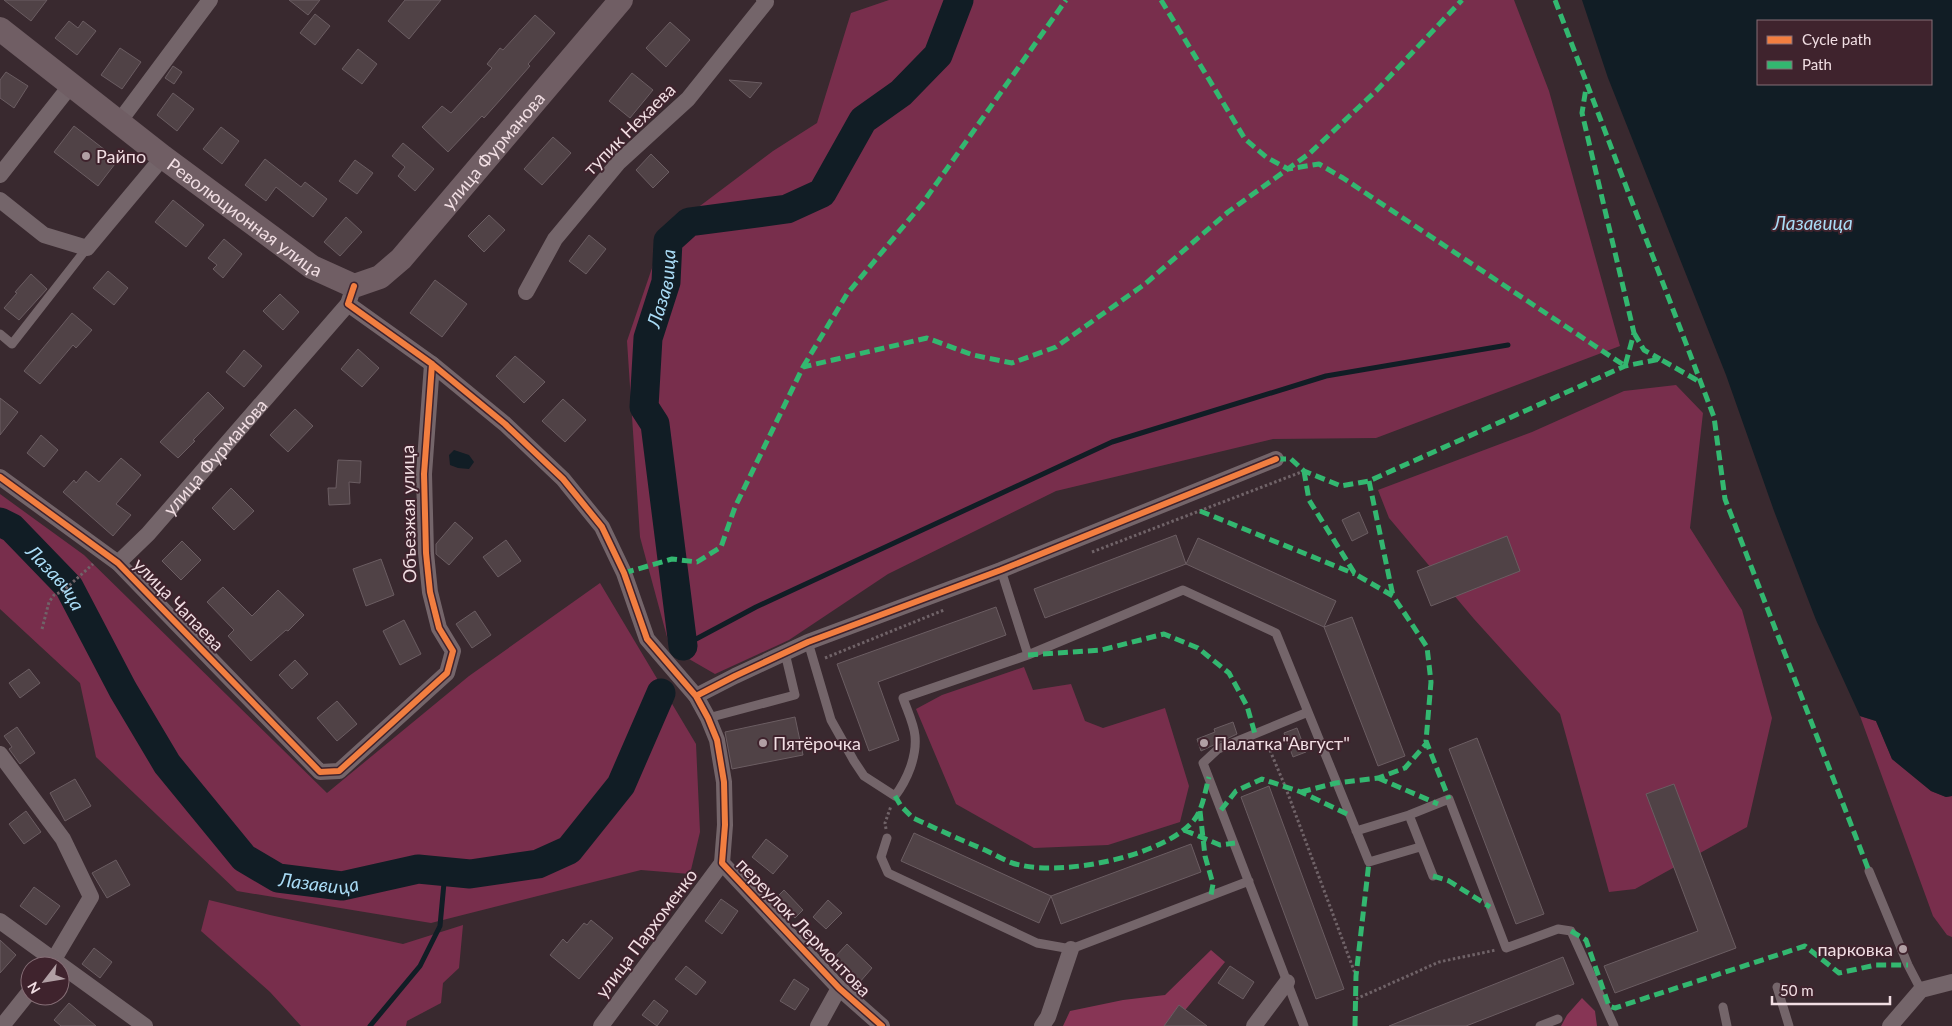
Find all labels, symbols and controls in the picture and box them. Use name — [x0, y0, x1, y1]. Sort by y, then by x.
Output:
legend — [1757, 20, 1932, 85]
text: Cycle path — [1802, 30, 1871, 48]
text: Path — [1802, 55, 1832, 73]
street label: тупик Нехаева — [578, 78, 680, 180]
street label: улица Фурманова — [437, 87, 549, 214]
place label: Райпо — [96, 145, 146, 167]
marker: Райпо — [80, 150, 92, 162]
street label: Революционная улица — [163, 153, 326, 281]
water label: Лазавица — [1772, 211, 1853, 234]
water label: Лазавица — [640, 249, 679, 331]
street label: улица Фурманова — [159, 394, 272, 520]
street label: Объезжая улица — [396, 445, 420, 583]
water label: Лазавица — [22, 539, 91, 614]
street label: улица Чапаева — [129, 553, 229, 655]
place label: Пятёрочка — [773, 732, 861, 754]
place label: Палатка"Август" — [1214, 732, 1350, 754]
marker: Пятёрочка — [757, 737, 769, 749]
marker: Палатка"Август" — [1198, 737, 1210, 749]
street label: переулок Лермонтова — [732, 853, 876, 1001]
street label: улица Пархоменко — [590, 864, 702, 1002]
water label: Лазавица — [277, 867, 361, 898]
place label: парковка — [1817, 938, 1893, 960]
marker: парковка — [1897, 943, 1909, 955]
north arrow — [20, 956, 70, 1006]
scale bar — [1772, 974, 1890, 1006]
text: N — [23, 979, 43, 997]
text: 50 m — [1780, 981, 1814, 999]

